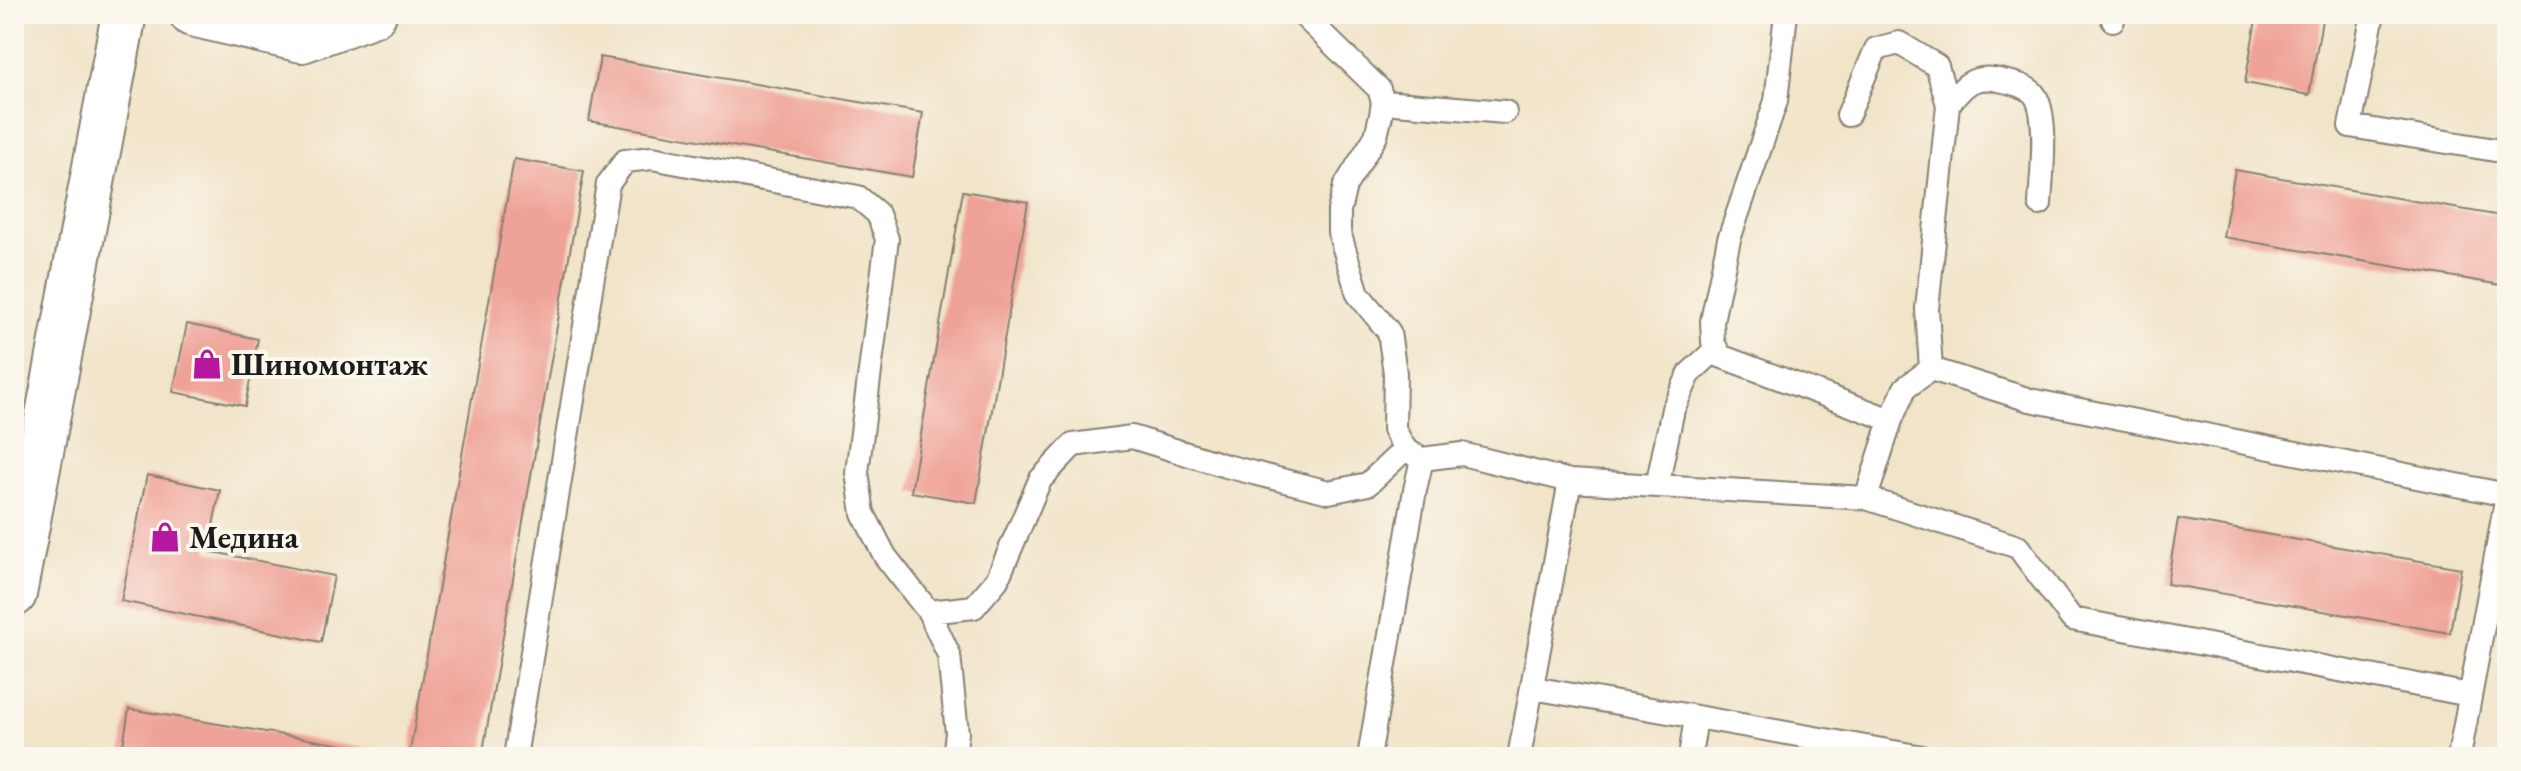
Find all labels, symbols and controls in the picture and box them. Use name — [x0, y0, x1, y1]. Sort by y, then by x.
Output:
place label: Шиномонтаж — [231, 343, 428, 385]
shop icon: Шиномонтаж — [190, 347, 224, 381]
place label: Медина — [189, 516, 299, 558]
shop icon: Медина — [148, 520, 182, 554]

